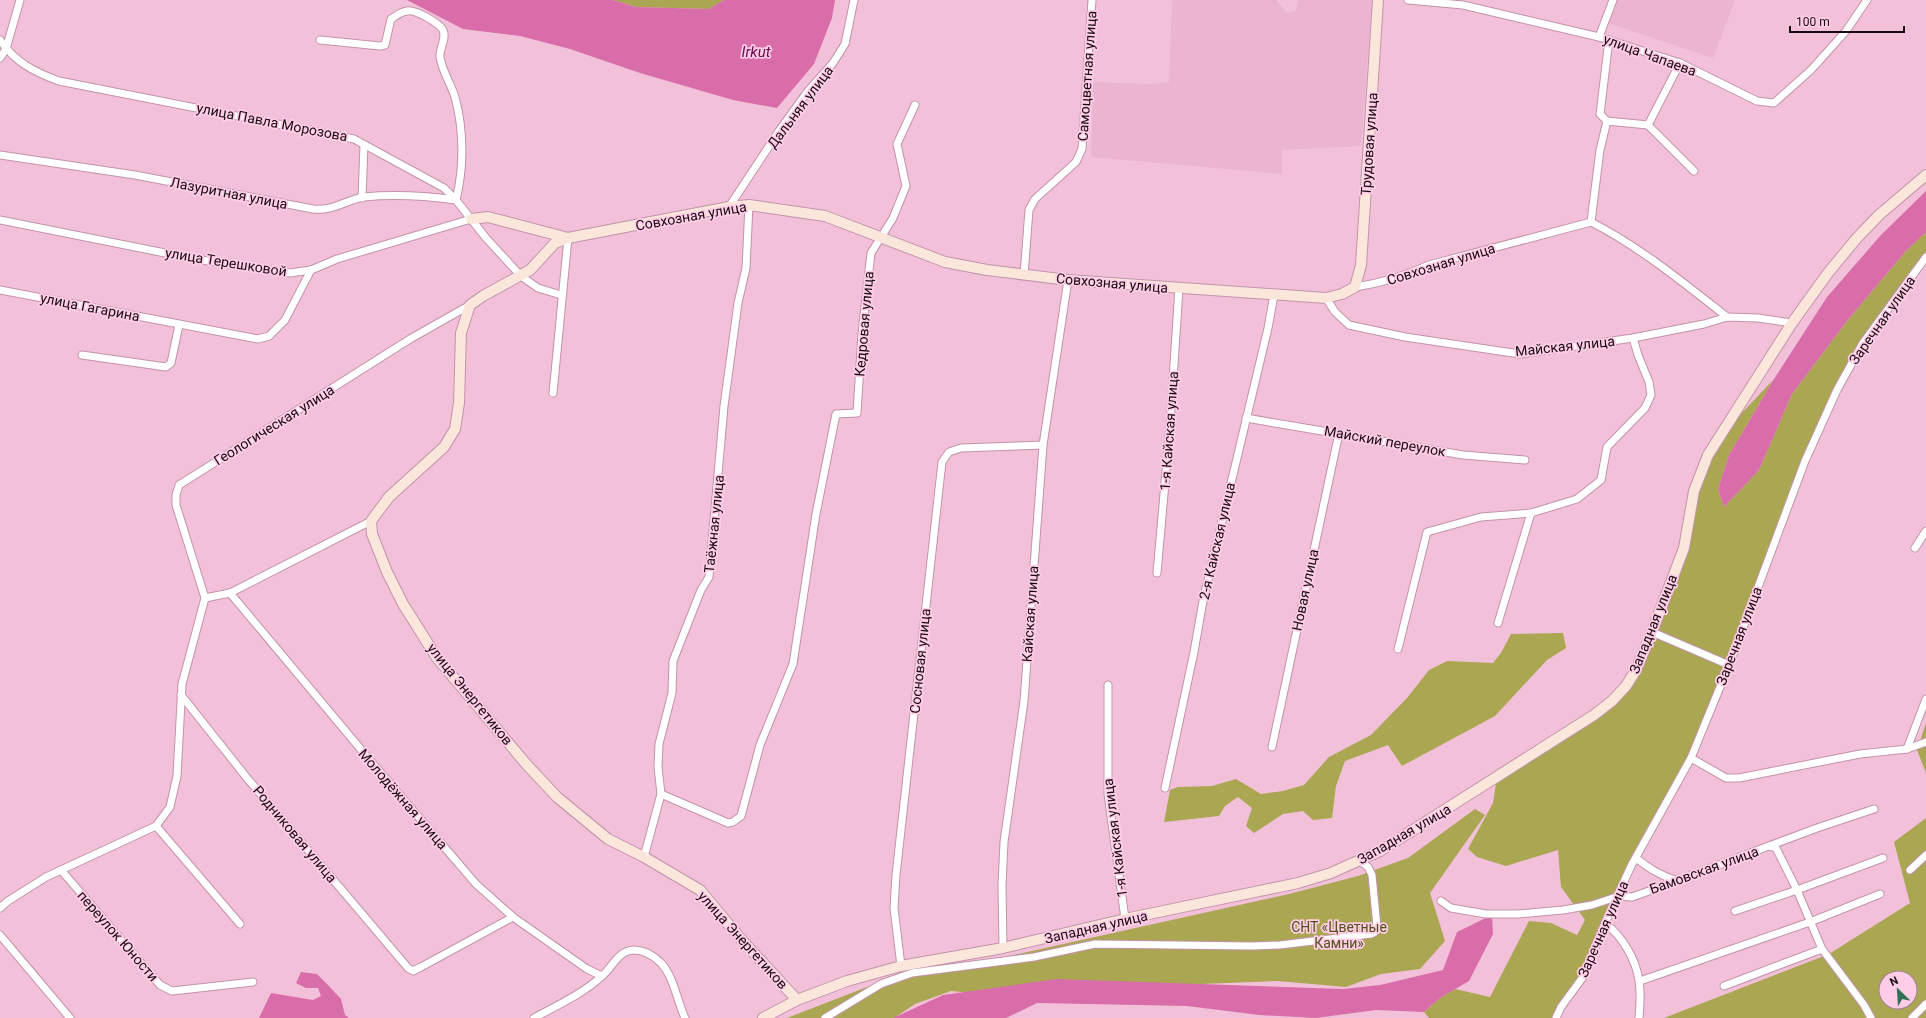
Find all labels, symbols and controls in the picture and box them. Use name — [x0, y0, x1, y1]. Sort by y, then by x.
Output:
scale bar — [1790, 8, 1904, 34]
street label: Самоцветная улица — [1074, 10, 1100, 142]
text: 100 m — [1796, 15, 1830, 29]
street label: улица Чапаева — [1601, 31, 1699, 79]
water label: Irkut — [741, 43, 771, 61]
street label: Дальняя улица — [764, 63, 836, 151]
street label: Трудовая улица — [1357, 92, 1381, 196]
street label: улица Павла Морозова — [195, 100, 349, 144]
street label: Лазуритная улица — [169, 174, 289, 212]
street label: Совхозная улица — [634, 198, 748, 234]
street label: Совхозная улица — [1385, 240, 1497, 288]
street label: улица Терешковой — [164, 244, 288, 280]
street label: Совхозная улица — [1055, 270, 1169, 296]
street label: Кедровая улица — [851, 271, 877, 377]
street label: Заречная улица — [1846, 273, 1918, 367]
street label: улица Гагарина — [39, 290, 141, 324]
street label: Майская улица — [1514, 333, 1616, 359]
street label: 1-я Кайская улица — [1157, 371, 1181, 491]
street label: Геологическая улица — [211, 381, 337, 469]
street label: Майский переулок — [1323, 422, 1447, 460]
street label: Таёжная улица — [701, 474, 727, 574]
street label: 2-я Кайская улица — [1196, 481, 1238, 601]
street label: Новая улица — [1289, 548, 1321, 632]
street label: Кайская улица — [1019, 565, 1041, 663]
street label: Западная улица — [1626, 572, 1680, 676]
street label: Заречная улица — [1713, 585, 1765, 687]
street label: Сосновая улица — [907, 608, 933, 714]
street label: улица Энергетиков — [424, 640, 516, 748]
street label: Молодёжная улица — [355, 746, 451, 852]
street label: 1-я Кайская улица — [1100, 778, 1130, 898]
street label: Родниковая улица — [250, 782, 340, 886]
street label: Западная улица — [1354, 801, 1454, 867]
street label: Бамовская улица — [1647, 843, 1761, 897]
street label: Заречная улица — [1575, 878, 1631, 980]
street label: переулок Юности — [74, 887, 162, 985]
street label: улица Энергетиков — [695, 888, 791, 992]
street label: Западная улица — [1043, 907, 1149, 947]
park label: СНТ «Цветные Камни» — [1291, 919, 1387, 951]
north arrow — [1878, 970, 1918, 1010]
text: N — [1888, 974, 1900, 989]

